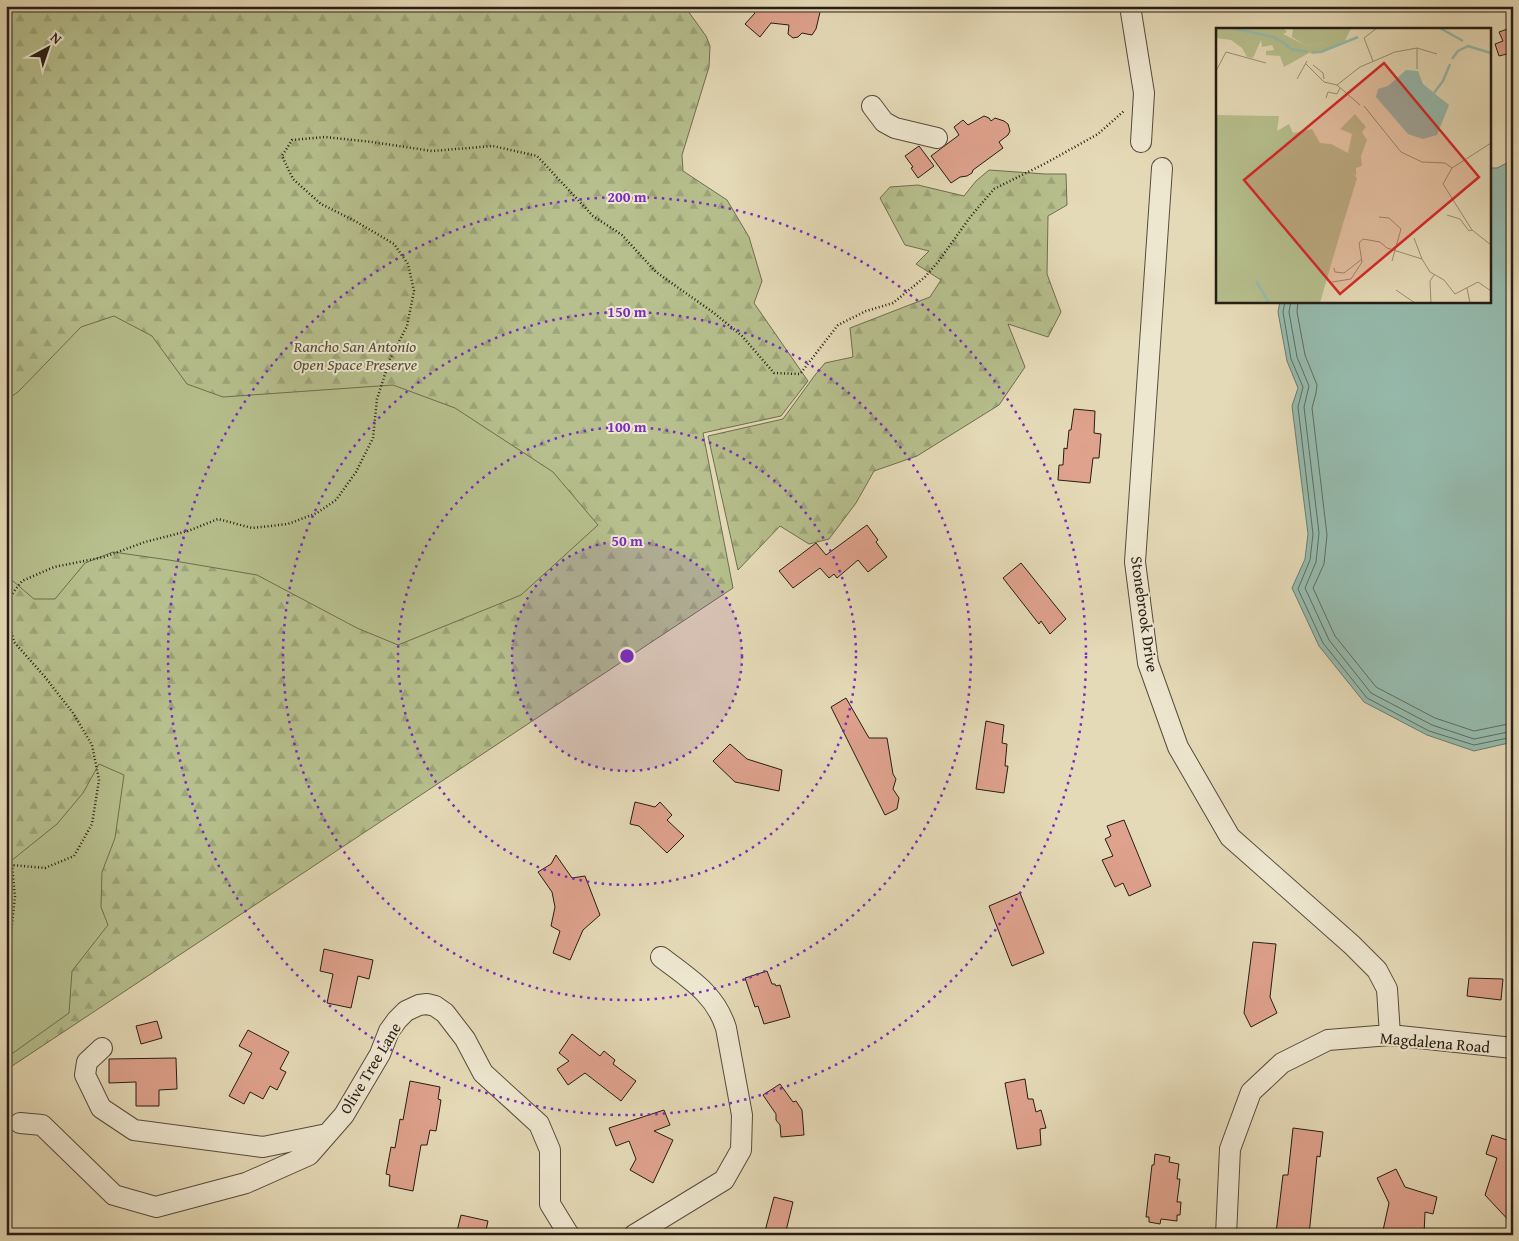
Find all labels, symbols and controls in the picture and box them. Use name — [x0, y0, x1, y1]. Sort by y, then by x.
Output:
north arrow — [22, 22, 72, 72]
text: N — [46, 27, 67, 49]
inset map — [1216, 28, 1492, 302]
text: 200 m — [607, 186, 647, 207]
text: 150 m — [607, 301, 647, 322]
park label: Rancho San Antonio Open Space Preserve — [293, 334, 418, 376]
text: 100 m — [607, 416, 647, 437]
text: 50 m — [611, 530, 643, 551]
street label: Stonebrook Drive — [1125, 555, 1165, 673]
centre of rings — [618, 647, 636, 665]
street label: Olive Tree Lane — [333, 1018, 407, 1118]
street label: Magdalena Road — [1379, 1025, 1491, 1059]

